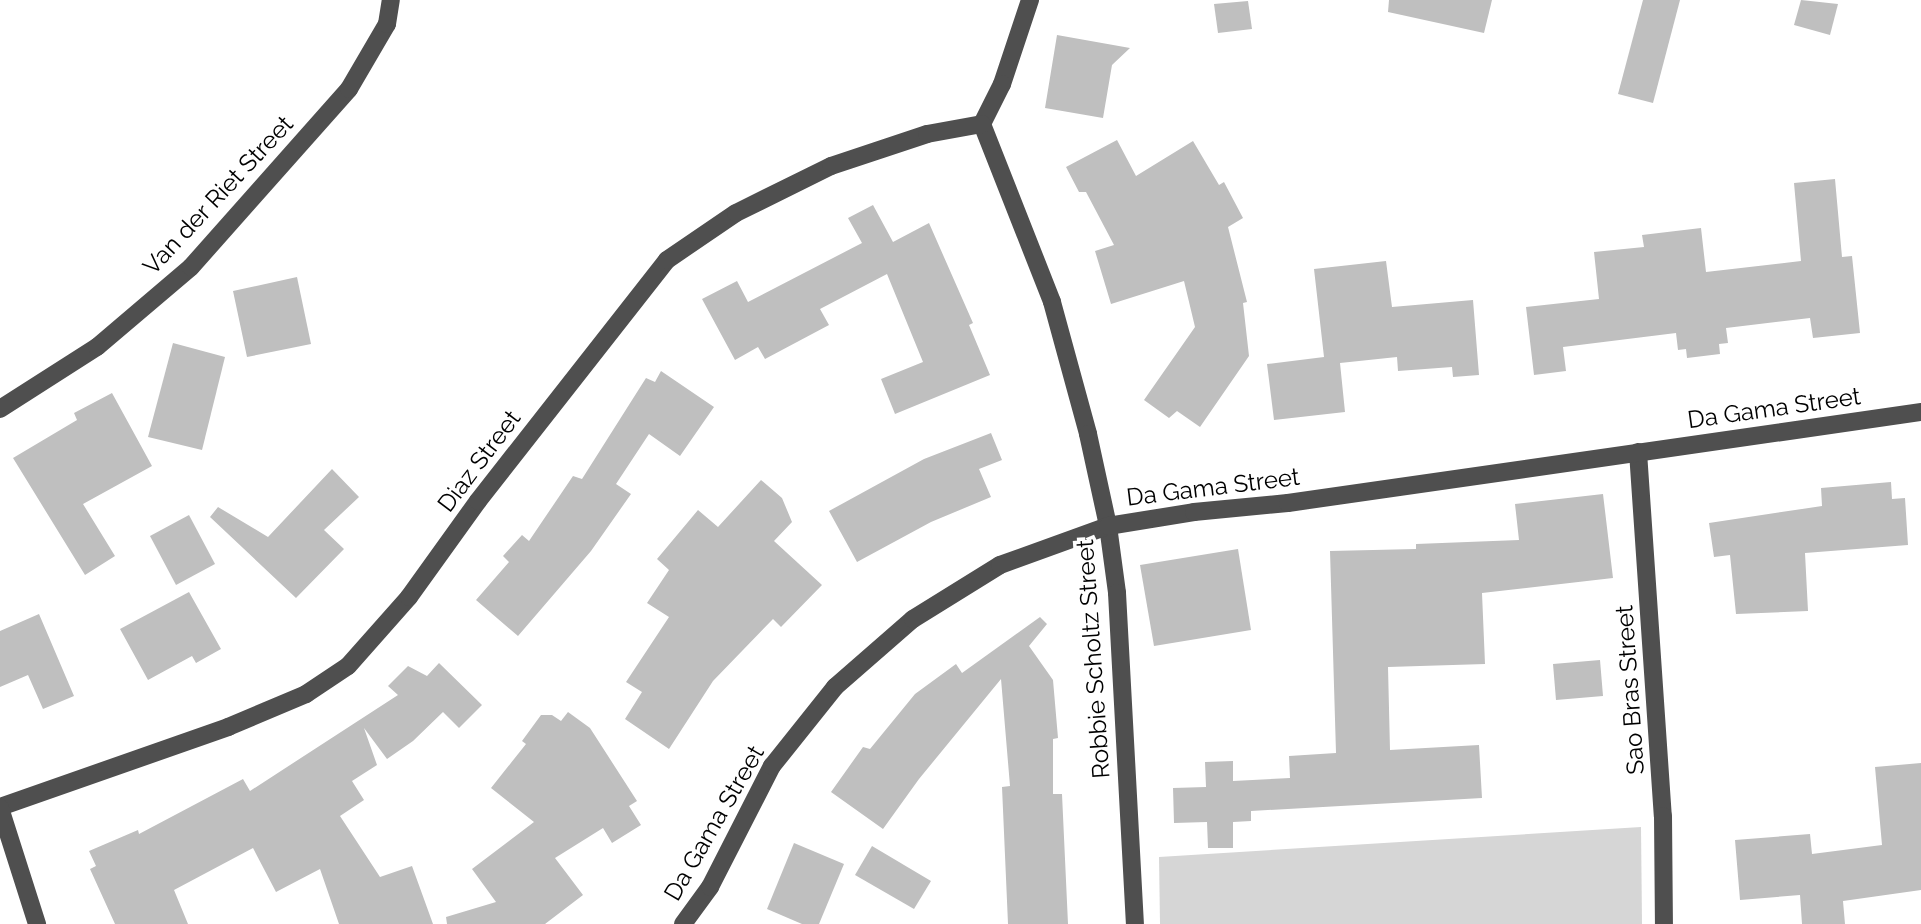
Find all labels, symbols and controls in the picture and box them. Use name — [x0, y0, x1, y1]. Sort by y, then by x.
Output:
street label: Van der Riet Street — [137, 109, 299, 281]
street label: Da Gama Street — [1686, 382, 1862, 434]
street label: Diaz Street — [431, 404, 527, 518]
street label: Da Gama Street — [1125, 462, 1301, 512]
street label: Robbie Scholtz Street — [1070, 538, 1116, 780]
street label: Sao Bras Street — [1610, 604, 1650, 776]
street label: Da Gama Street — [658, 740, 770, 906]

